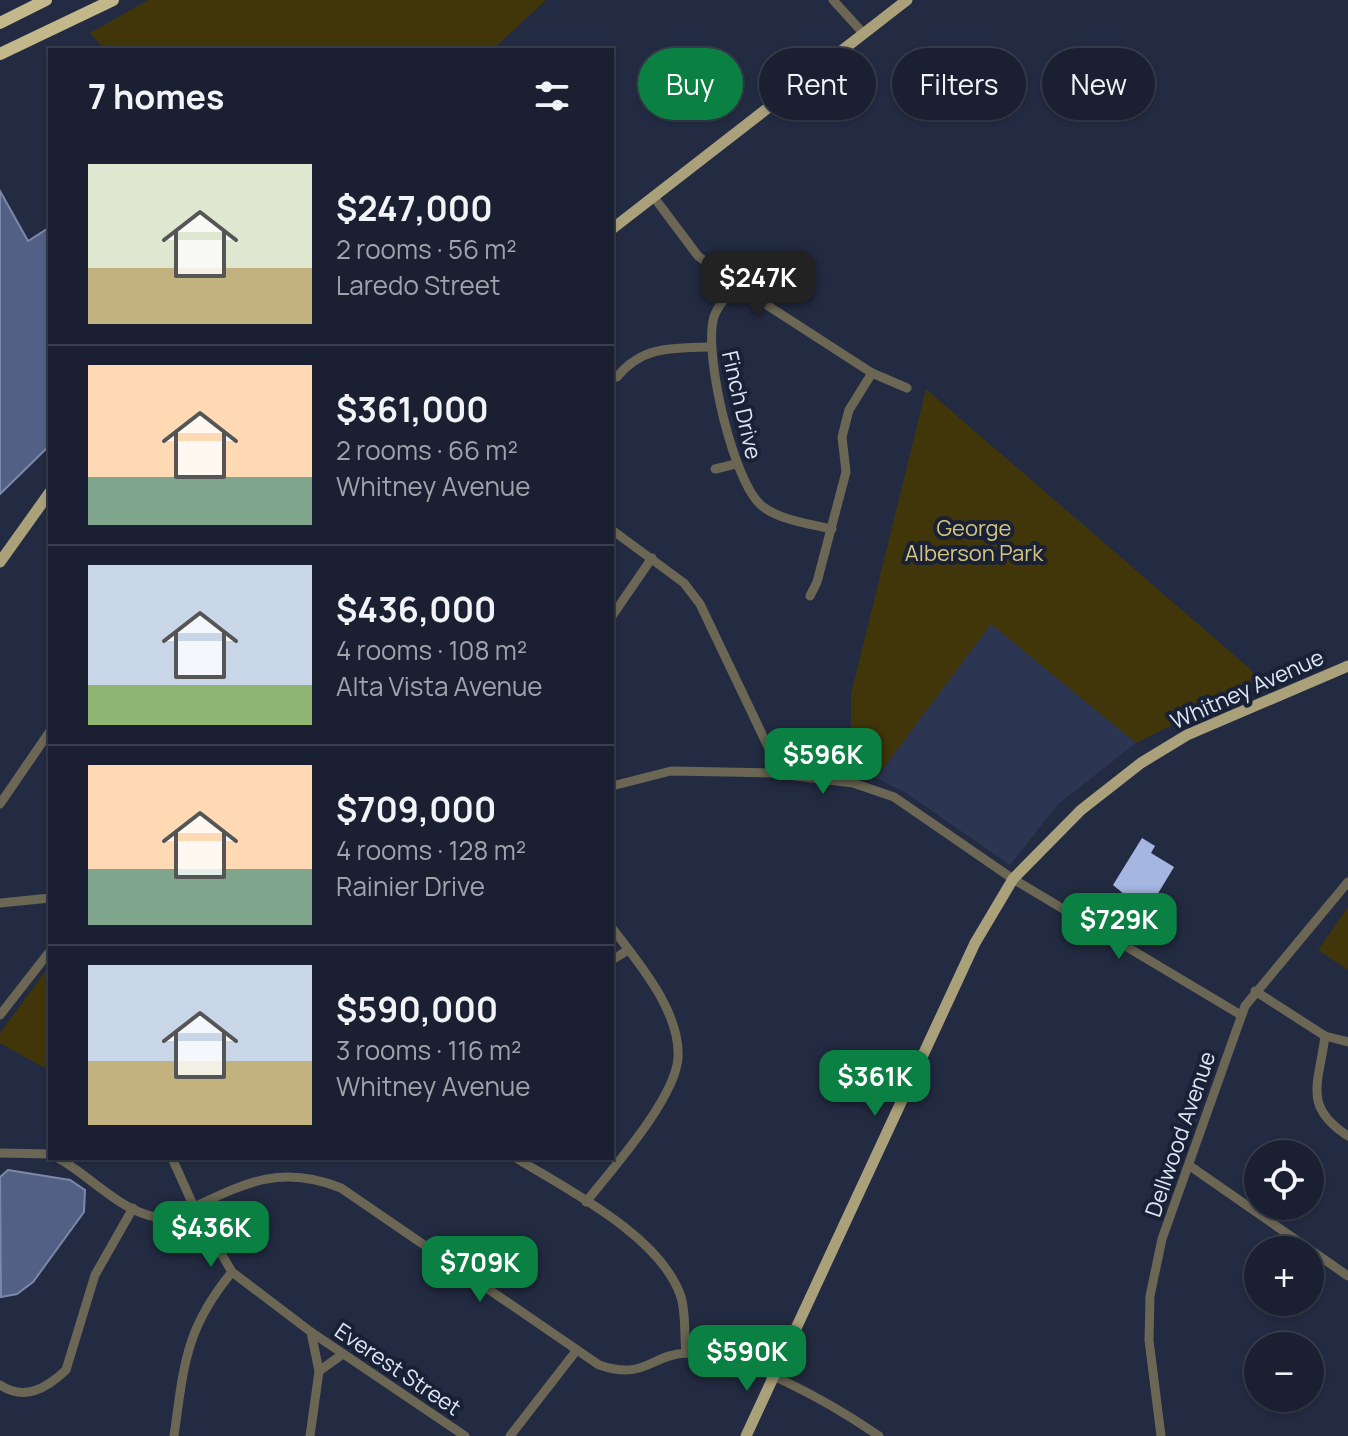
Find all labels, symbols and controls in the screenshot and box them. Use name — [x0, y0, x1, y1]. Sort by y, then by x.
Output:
chip: Buy — [638, 48, 743, 120]
chip: Rent — [759, 48, 876, 120]
chip: Filters — [892, 48, 1026, 120]
chip: New — [1042, 48, 1155, 120]
text: 7 homes — [88, 73, 224, 119]
icon: filters — [530, 74, 574, 118]
text: $247,000 — [336, 185, 493, 231]
icon: home — [152, 196, 248, 292]
text: 2 rooms · 56 m² — [336, 231, 517, 267]
pin: $247K — [702, 251, 814, 319]
text: $247K — [719, 259, 797, 295]
text: Laredo Street — [336, 267, 500, 303]
street label: Finch Drive — [715, 348, 769, 462]
text: $361,000 — [336, 386, 489, 432]
icon: home — [152, 397, 248, 493]
text: 2 rooms · 66 m² — [336, 432, 518, 468]
text: Whitney Avenue — [336, 468, 530, 504]
park label: George Alberson Park — [905, 513, 1044, 568]
text: $436,000 — [336, 586, 496, 632]
icon: home — [152, 597, 248, 693]
text: 4 rooms · 108 m² — [336, 632, 527, 668]
street label: Whitney Avenue — [1166, 642, 1328, 736]
text: Alta Vista Avenue — [336, 668, 543, 704]
pin: $596K — [767, 728, 879, 796]
text: $596K — [783, 736, 863, 772]
text: $709,000 — [336, 786, 496, 832]
icon: home — [152, 797, 248, 893]
text: 4 rooms · 128 m² — [336, 832, 526, 868]
text: Rainier Drive — [336, 868, 485, 904]
pin: $729K — [1063, 893, 1175, 961]
text: $729K — [1080, 901, 1158, 937]
text: $590,000 — [336, 986, 498, 1032]
icon: home — [152, 997, 248, 1093]
text: 3 rooms · 116 m² — [336, 1032, 522, 1068]
street label: Dellwood Avenue — [1138, 1047, 1222, 1221]
pin: $361K — [819, 1050, 931, 1118]
text: $361K — [837, 1058, 913, 1094]
text: Whitney Avenue — [336, 1068, 530, 1104]
map controls — [1244, 1140, 1324, 1412]
button: locate — [1244, 1140, 1324, 1220]
pin: $436K — [155, 1201, 267, 1269]
text: $436K — [171, 1209, 251, 1245]
pin: $709K — [424, 1236, 536, 1304]
button: + — [1244, 1236, 1324, 1316]
text: $709K — [440, 1244, 520, 1280]
street label: Everest Street — [329, 1316, 467, 1422]
pin: $590K — [691, 1325, 803, 1393]
button: − — [1244, 1332, 1324, 1412]
text: $590K — [706, 1333, 788, 1369]

